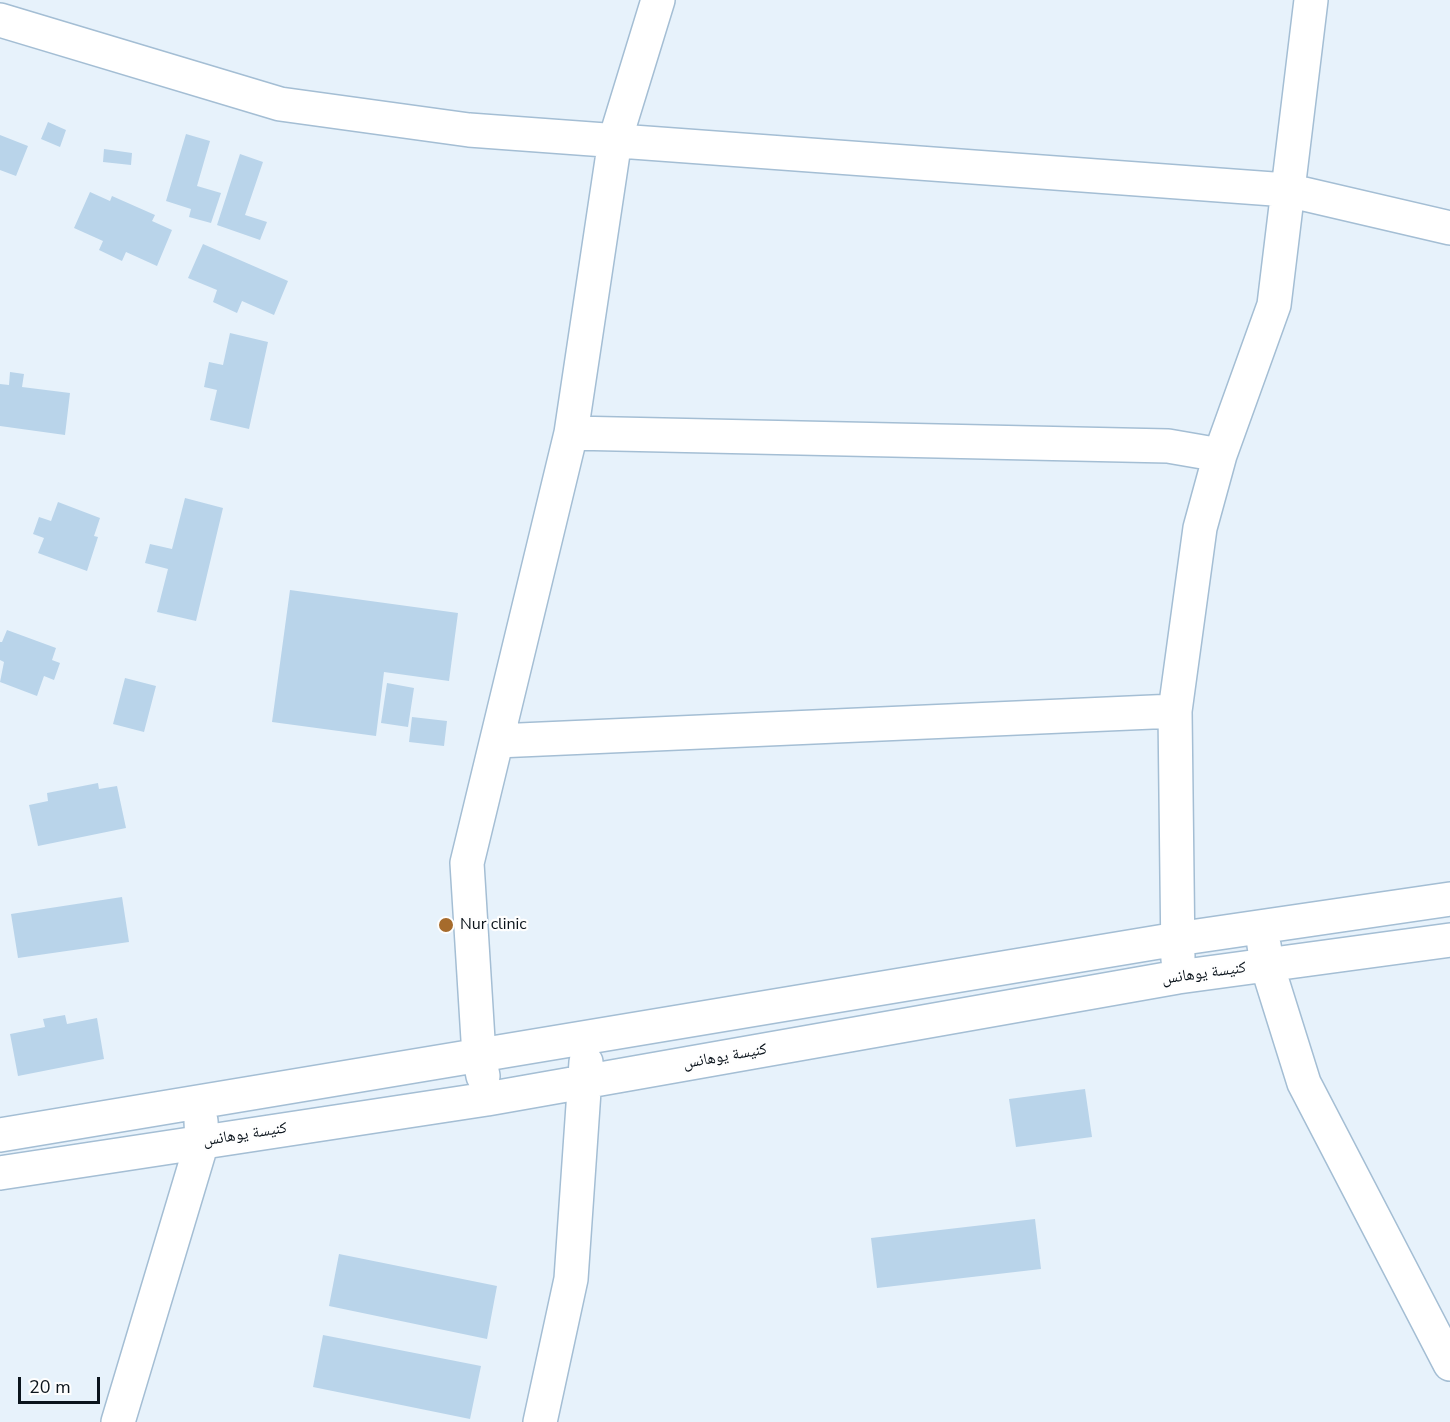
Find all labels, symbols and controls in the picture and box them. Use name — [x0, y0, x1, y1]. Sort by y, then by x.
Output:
place label: Nur clinic — [460, 915, 527, 935]
marker: Nur clinic — [437, 916, 455, 934]
street label: كنيسة يوهانس — [1161, 959, 1247, 989]
street label: كنيسة يوهانس — [682, 1040, 768, 1074]
street label: كنيسة يوهانس — [202, 1119, 288, 1151]
scale bar — [21, 1365, 104, 1403]
text: 20 m — [29, 1375, 71, 1399]

